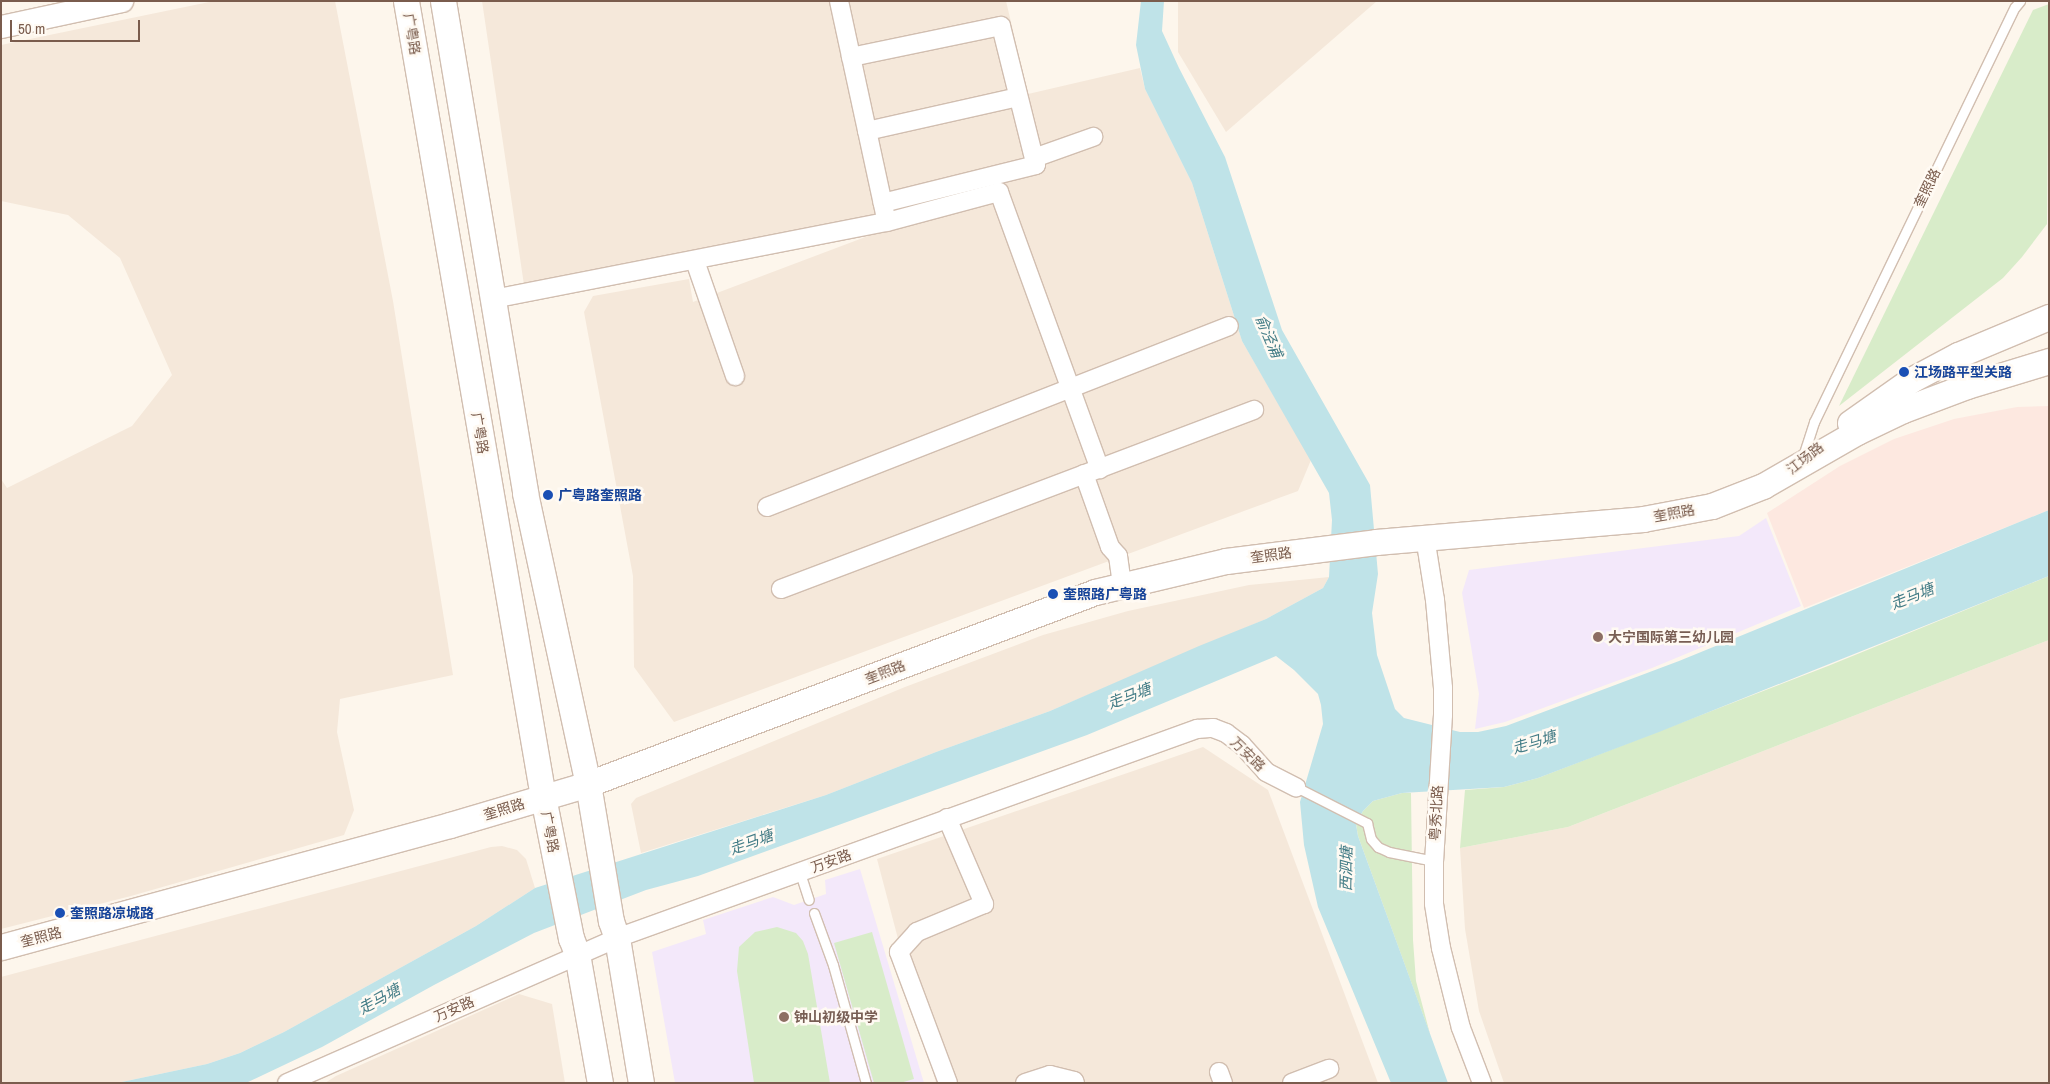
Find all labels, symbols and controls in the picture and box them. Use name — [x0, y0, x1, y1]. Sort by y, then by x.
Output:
scale bar — [12, 10, 142, 42]
street label: 广粤路 — [400, 12, 424, 56]
text: 50 m — [18, 18, 45, 39]
street label: 奎照路 — [1910, 165, 1944, 211]
water label: 俞泾浦 — [1252, 312, 1286, 360]
place label: 江场路平型关路 — [1914, 364, 2012, 380]
marker: 江场路平型关路 — [1898, 366, 1910, 378]
street label: 广粤路 — [468, 411, 492, 455]
street label: 江场路 — [1783, 438, 1827, 478]
place label: 广粤路奎照路 — [558, 487, 642, 503]
marker: 广粤路奎照路 — [542, 489, 554, 501]
street label: 奎照路 — [1652, 501, 1696, 525]
street label: 奎照路 — [1249, 544, 1293, 566]
water label: 走马塘 — [1888, 579, 1936, 613]
place label: 奎照路广粤路 — [1063, 586, 1147, 602]
marker: 奎照路广粤路 — [1047, 588, 1059, 600]
place label: 大宁国际第三幼儿园 — [1608, 629, 1734, 645]
marker: 大宁国际第三幼儿园 — [1592, 631, 1604, 643]
street label: 奎照路 — [862, 657, 908, 687]
water label: 走马塘 — [1105, 680, 1153, 712]
water label: 走马塘 — [1510, 727, 1558, 757]
street label: 万安路 — [1227, 733, 1269, 775]
street label: 粤秀北路 — [1426, 785, 1446, 841]
street label: 奎照路 — [481, 795, 527, 823]
street label: 广粤路 — [538, 810, 562, 854]
water label: 走马塘 — [727, 826, 775, 858]
street label: 万安路 — [808, 846, 854, 876]
water label: 西泗塘 — [1337, 846, 1355, 892]
place label: 奎照路凉城路 — [70, 905, 154, 921]
marker: 奎照路凉城路 — [54, 907, 66, 919]
street label: 奎照路 — [19, 924, 63, 950]
water label: 走马塘 — [355, 980, 403, 1018]
street label: 万安路 — [431, 993, 477, 1025]
place label: 钟山初级中学 — [794, 1009, 878, 1025]
marker: 钟山初级中学 — [778, 1011, 790, 1023]

